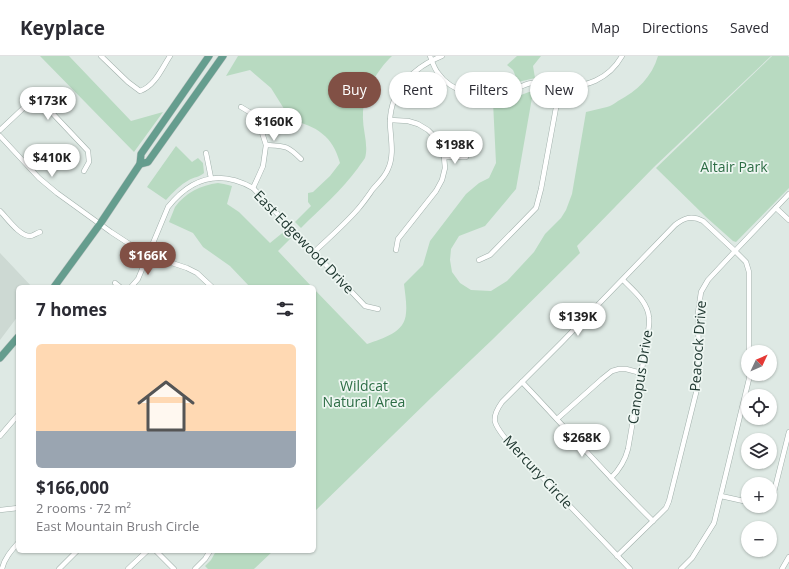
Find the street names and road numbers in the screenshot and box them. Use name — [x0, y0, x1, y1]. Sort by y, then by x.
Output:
street label: East Edgewood Drive — [250, 186, 359, 298]
street label: Peacock Drive — [685, 300, 710, 392]
street label: Canopus Drive — [623, 328, 656, 425]
street label: Mercury Circle — [499, 431, 577, 513]

